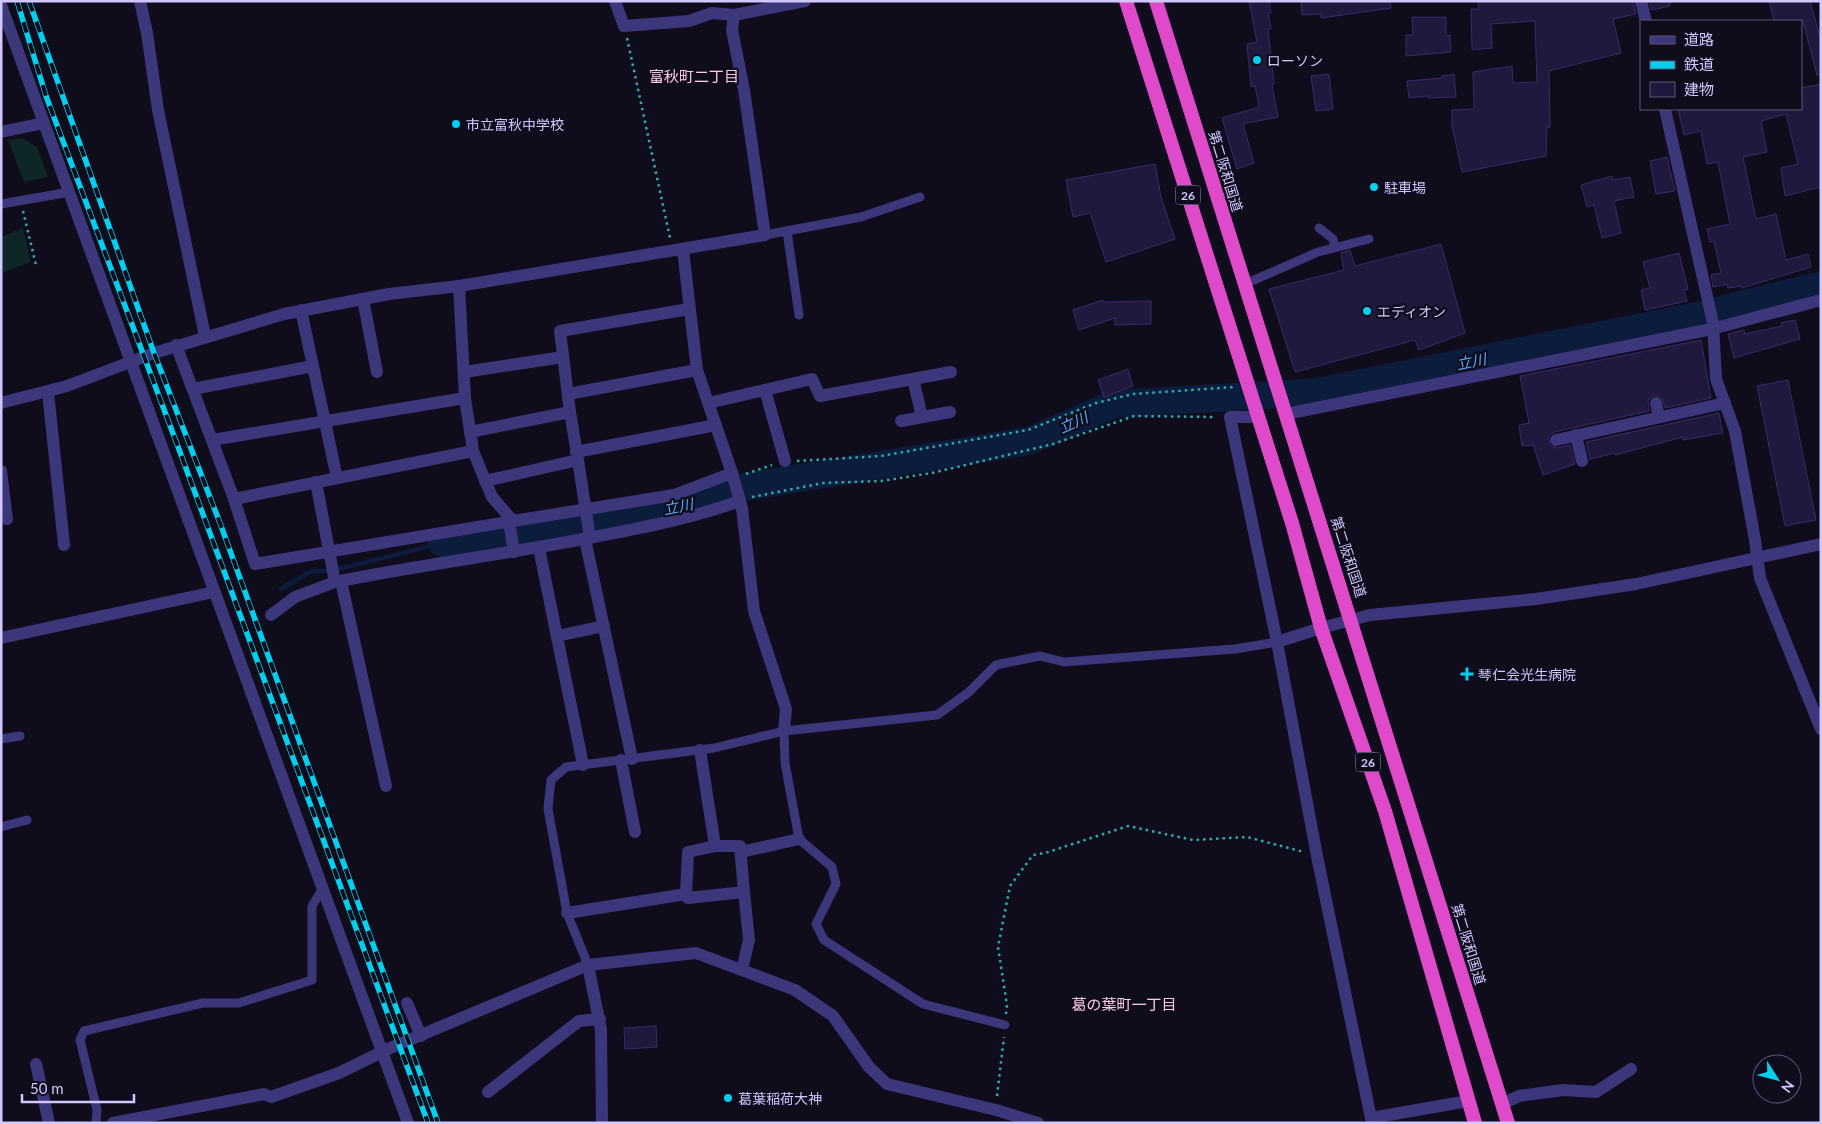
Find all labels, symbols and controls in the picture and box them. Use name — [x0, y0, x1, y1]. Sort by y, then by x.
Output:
legend — [1640, 20, 1802, 110]
text: 道路 — [1684, 30, 1714, 48]
place label: ローソン — [1267, 52, 1323, 69]
marker: ローソン — [1251, 54, 1263, 66]
text: 鉄道 — [1684, 55, 1714, 73]
district label: 富秋町二丁目 — [649, 67, 739, 85]
text: 建物 — [1684, 80, 1714, 98]
place label: 市立富秋中学校 — [466, 116, 564, 133]
marker: 市立富秋中学校 — [450, 118, 462, 130]
street label: 第二阪和国道 — [1206, 128, 1246, 214]
place label: 駐車場 — [1384, 179, 1426, 196]
marker: 駐車場 — [1368, 181, 1380, 193]
road number: 26 — [1176, 186, 1200, 204]
place label: エディオン — [1377, 303, 1446, 320]
marker: エディオン — [1361, 305, 1373, 317]
water label: 立川 — [1455, 349, 1489, 373]
water label: 立川 — [1056, 407, 1092, 436]
water label: 立川 — [662, 494, 696, 518]
street label: 第二阪和国道 — [1328, 514, 1370, 600]
place label: 琴仁会光生病院 — [1478, 666, 1576, 683]
marker: 琴仁会光生病院 — [1460, 667, 1474, 681]
road number: 26 — [1356, 752, 1380, 772]
street label: 第二阪和国道 — [1449, 901, 1489, 987]
district label: 葛の葉町一丁目 — [1071, 995, 1177, 1013]
north arrow — [1752, 1054, 1802, 1104]
scale bar — [22, 1072, 135, 1104]
text: N — [1778, 1078, 1798, 1096]
text: 50 m — [30, 1079, 64, 1097]
place label: 葛葉稲荷大神 — [738, 1090, 822, 1107]
marker: 葛葉稲荷大神 — [722, 1092, 734, 1104]

